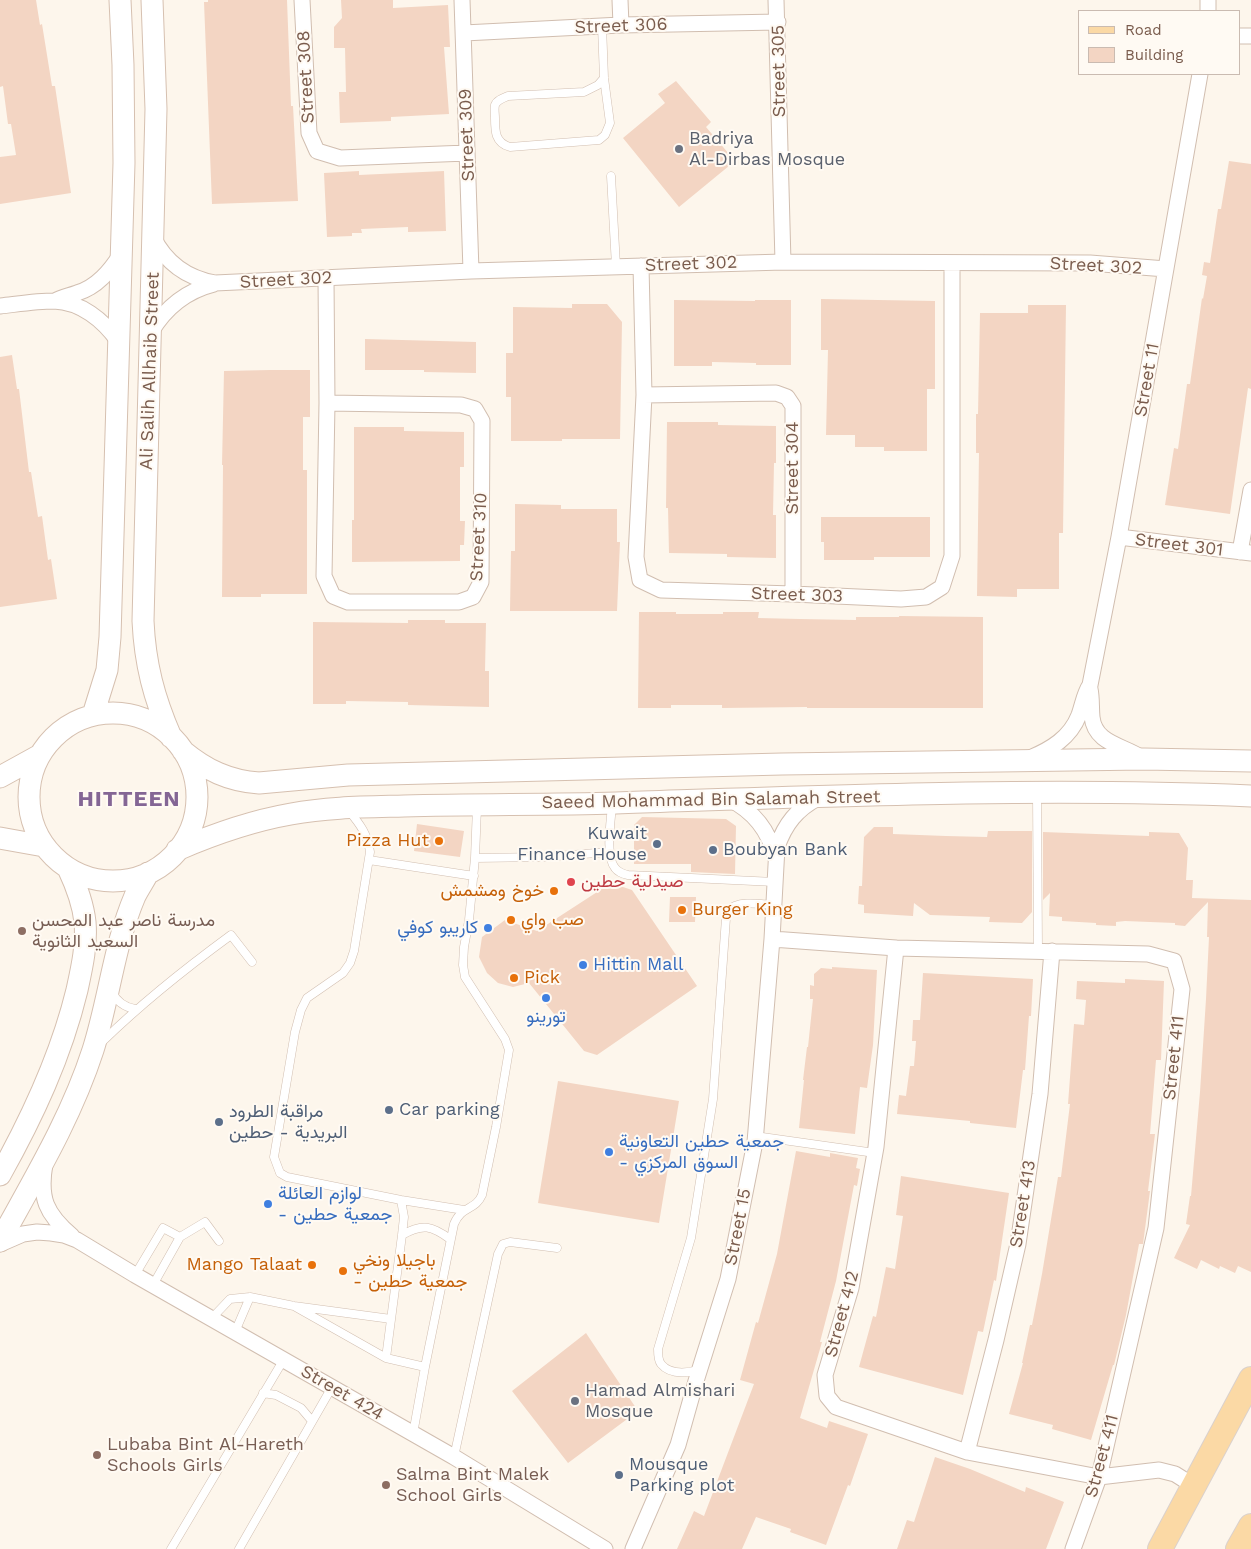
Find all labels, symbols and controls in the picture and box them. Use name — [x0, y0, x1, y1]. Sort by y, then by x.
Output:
legend — [1078, 10, 1241, 75]
street label: Street 306 — [574, 14, 668, 38]
text: Road — [1125, 21, 1162, 39]
street label: Street 305 — [767, 25, 791, 117]
street label: Street 308 — [293, 30, 319, 124]
text: Building — [1125, 46, 1183, 64]
street label: Street 309 — [455, 88, 479, 182]
place label: Badriya Al-Dirbas Mosque — [689, 128, 845, 170]
marker: Badriya Al-Dirbas Mosque — [673, 143, 685, 155]
street label: Street 302 — [644, 252, 738, 276]
street label: Street 302 — [1049, 253, 1143, 279]
street label: Street 302 — [239, 267, 333, 293]
street label: Ali Salih Allhaib Street — [136, 272, 164, 470]
street label: Street 11 — [1130, 342, 1164, 418]
street label: Street 304 — [782, 421, 804, 515]
street label: Street 310 — [466, 492, 492, 582]
street label: Street 301 — [1134, 529, 1224, 561]
street label: Street 303 — [751, 583, 843, 607]
street label: Saeed Mohammad Bin Salamah Street — [541, 786, 881, 814]
district label: HITTEEN — [77, 787, 181, 813]
place label: Kuwait Finance House — [517, 823, 647, 866]
place label: Pizza Hut — [346, 830, 429, 852]
marker: Pizza Hut — [433, 835, 445, 847]
marker: Kuwait Finance House — [651, 838, 663, 850]
place label: Boubyan Bank — [723, 839, 847, 861]
marker: Boubyan Bank — [707, 844, 719, 856]
place label: صيدلية حطين — [581, 871, 684, 893]
marker: صيدلية حطين — [565, 876, 577, 888]
place label: خوخ ومشمش — [440, 880, 544, 902]
marker: خوخ ومشمش — [548, 885, 560, 897]
place label: Burger King — [692, 899, 793, 921]
marker: Burger King — [676, 904, 688, 916]
place label: صب واي — [521, 909, 584, 931]
place label: مدرسة ناصر عبد المحسن السعيد الثانوية — [32, 910, 215, 952]
marker: صب واي — [505, 914, 517, 926]
place label: كاريبو كوفي — [397, 917, 478, 939]
marker: كاريبو كوفي — [482, 922, 494, 934]
marker: مدرسة ناصر عبد المحسن السعيد الثانوية — [16, 925, 28, 937]
place label: Hittin Mall — [593, 954, 683, 976]
marker: Hittin Mall — [577, 959, 589, 971]
place label: Pick — [524, 967, 560, 989]
marker: Pick — [508, 972, 520, 984]
marker: تورينو — [540, 992, 552, 1004]
place label: تورينو — [526, 1006, 566, 1028]
street label: Street 411 — [1159, 1015, 1189, 1101]
place label: Car parking — [399, 1099, 500, 1121]
place label: مراقبة الطرود البريدية - حطين — [229, 1101, 347, 1144]
marker: Car parking — [383, 1104, 395, 1116]
marker: مراقبة الطرود البريدية - حطين — [213, 1116, 225, 1128]
place label: جمعية حطين التعاونية - السوق المركزي — [619, 1131, 784, 1174]
marker: جمعية حطين التعاونية - السوق المركزي — [603, 1146, 615, 1158]
street label: Street 413 — [1005, 1159, 1041, 1249]
place label: لوازم العائلة - جمعية حطين — [278, 1183, 392, 1226]
street label: Street 15 — [720, 1187, 756, 1267]
marker: لوازم العائلة - جمعية حطين — [262, 1198, 274, 1210]
place label: باجيلا ونخي - جمعية حطين — [353, 1250, 467, 1292]
place label: Mango Talaat — [187, 1254, 302, 1276]
marker: Mango Talaat — [306, 1259, 318, 1271]
marker: باجيلا ونخي - جمعية حطين — [337, 1265, 349, 1277]
street label: Street 412 — [820, 1268, 864, 1360]
street label: Street 424 — [297, 1361, 387, 1425]
place label: Hamad Almishari Mosque — [585, 1380, 735, 1422]
marker: Hamad Almishari Mosque — [569, 1395, 581, 1407]
street label: Street 411 — [1081, 1412, 1123, 1500]
place label: Lubaba Bint Al-Hareth Schools Girls — [107, 1434, 304, 1476]
marker: Lubaba Bint Al-Hareth Schools Girls — [91, 1449, 103, 1461]
place label: Mousque Parking plot — [629, 1454, 734, 1496]
place label: Salma Bint Malek School Girls — [396, 1464, 549, 1506]
marker: Mousque Parking plot — [613, 1469, 625, 1481]
marker: Salma Bint Malek School Girls — [380, 1479, 392, 1491]

